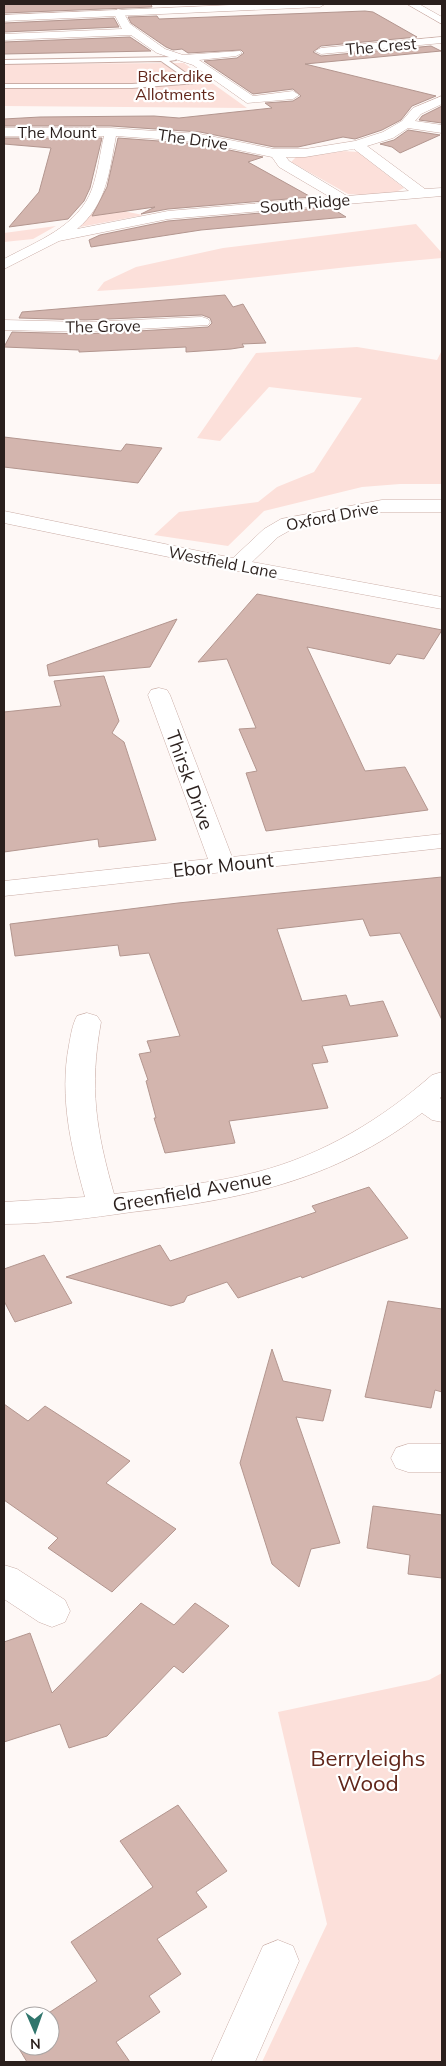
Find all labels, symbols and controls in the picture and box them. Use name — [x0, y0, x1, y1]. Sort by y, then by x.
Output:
street label: The Crest — [345, 33, 417, 59]
park label: Bickerdike Allotments — [135, 66, 215, 104]
street label: The Mount — [18, 122, 97, 142]
street label: The Drive — [157, 124, 229, 154]
street label: South Ridge — [259, 189, 351, 217]
street label: The Grove — [65, 315, 141, 337]
street label: Oxford Drive — [284, 497, 380, 535]
street label: Westfield Lane — [167, 542, 279, 582]
street label: Thirsk Drive — [161, 727, 219, 833]
street label: Ebor Mount — [171, 848, 275, 882]
street label: Greenfield Avenue — [111, 1165, 273, 1217]
park label: Berryleighs Wood — [311, 1744, 425, 1797]
north arrow — [10, 2006, 60, 2056]
text: N — [30, 2035, 41, 2053]

